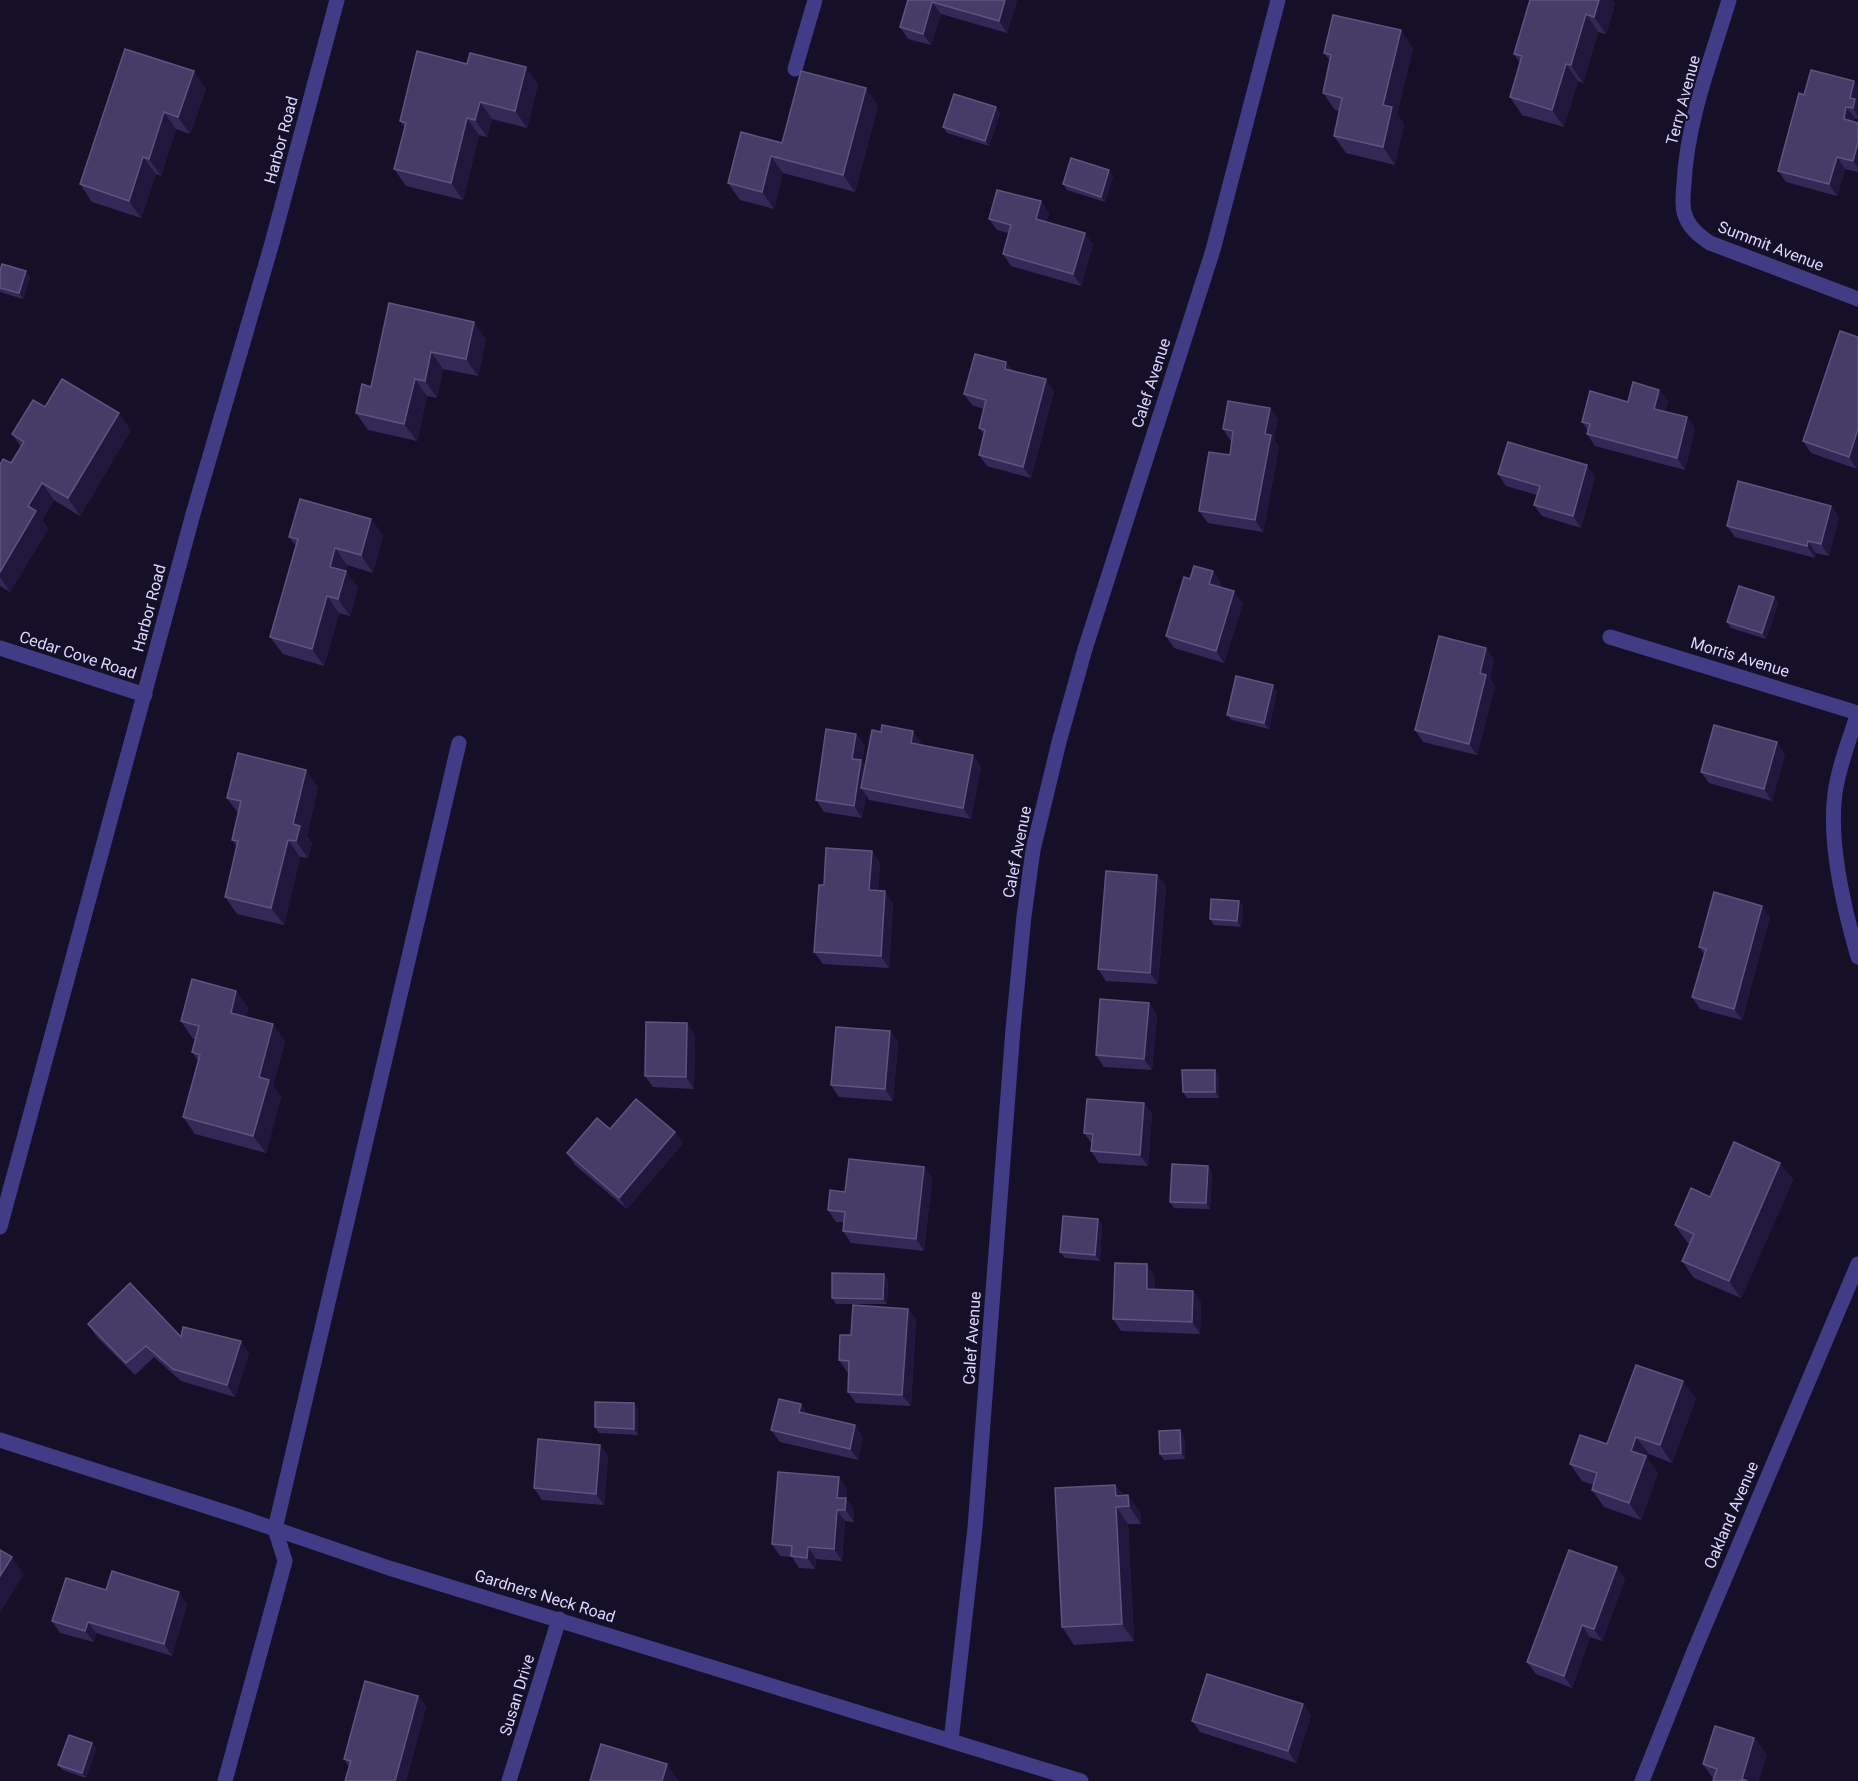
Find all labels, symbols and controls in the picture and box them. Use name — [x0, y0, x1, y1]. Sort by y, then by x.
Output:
street label: Terry Avenue — [1662, 53, 1704, 147]
street label: Harbor Road — [260, 94, 302, 186]
street label: Summit Avenue — [1715, 217, 1827, 275]
street label: Calef Avenue — [1128, 336, 1174, 430]
street label: Harbor Road — [128, 562, 170, 654]
street label: Cedar Cove Road — [17, 627, 139, 683]
street label: Morris Avenue — [1688, 633, 1792, 681]
street label: Calef Avenue — [999, 804, 1035, 900]
street label: Calef Avenue — [959, 1291, 985, 1385]
street label: Oakland Avenue — [1700, 1459, 1762, 1571]
street label: Gardners Neck Road — [472, 1566, 618, 1626]
street label: Susan Drive — [496, 1652, 538, 1738]

